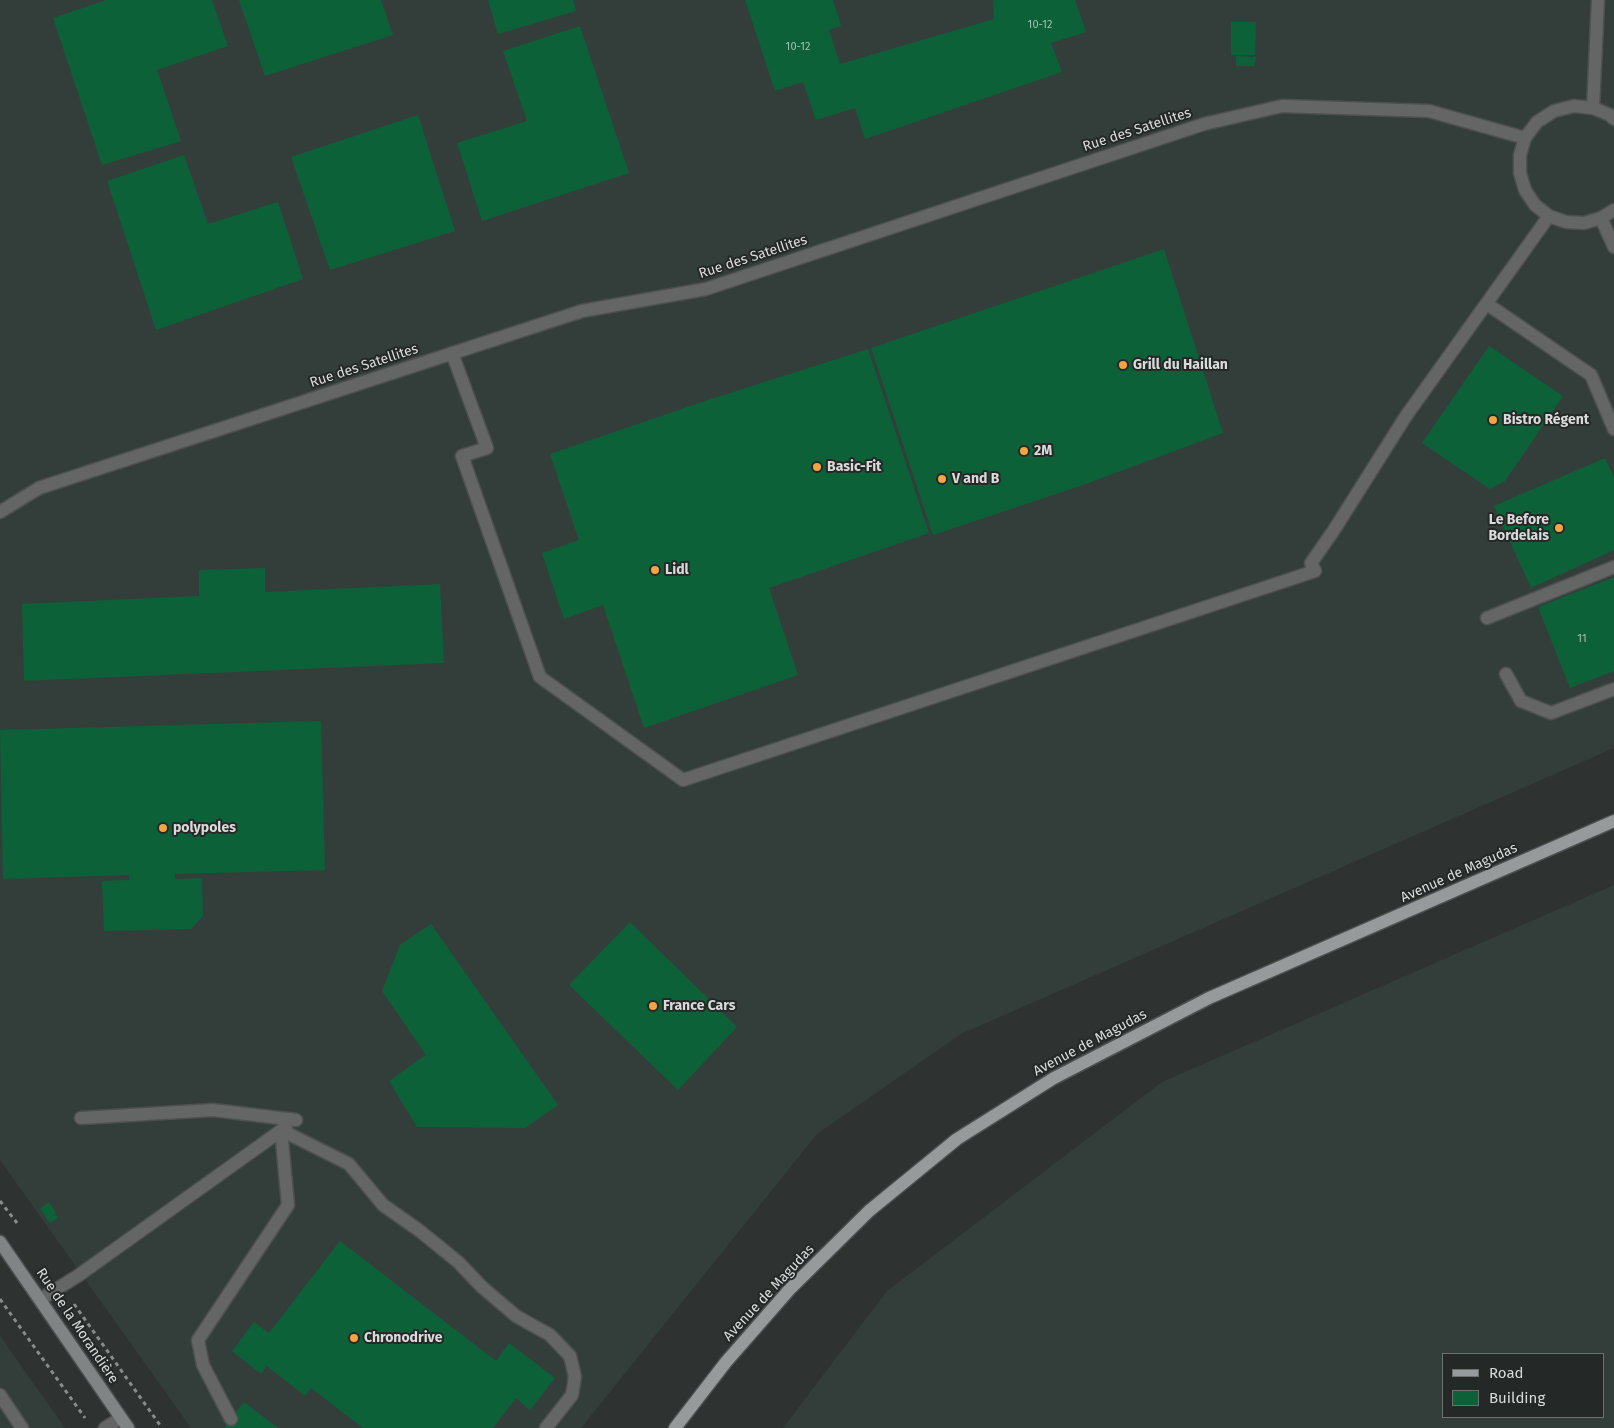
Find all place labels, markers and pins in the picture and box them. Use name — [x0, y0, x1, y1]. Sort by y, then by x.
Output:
place label: Grill du Haillan — [1133, 357, 1228, 373]
marker: Grill du Haillan — [1117, 359, 1129, 371]
place label: Bistro Régent — [1503, 412, 1589, 428]
marker: Bistro Régent — [1487, 414, 1499, 426]
place label: 2M — [1034, 443, 1052, 459]
marker: 2M — [1018, 445, 1030, 457]
place label: Basic-Fit — [827, 459, 882, 475]
marker: Basic-Fit — [811, 461, 823, 473]
place label: V and B — [952, 471, 999, 487]
marker: V and B — [936, 473, 948, 485]
place label: Le Before Bordelais — [1488, 512, 1549, 544]
marker: Le Before Bordelais — [1553, 522, 1565, 534]
place label: Lidl — [665, 562, 689, 578]
marker: Lidl — [649, 564, 661, 576]
place label: polypoles — [173, 820, 236, 836]
marker: polypoles — [157, 822, 169, 834]
place label: France Cars — [663, 998, 735, 1014]
marker: France Cars — [647, 1000, 659, 1012]
place label: Chronodrive — [364, 1330, 442, 1346]
marker: Chronodrive — [348, 1332, 360, 1344]

